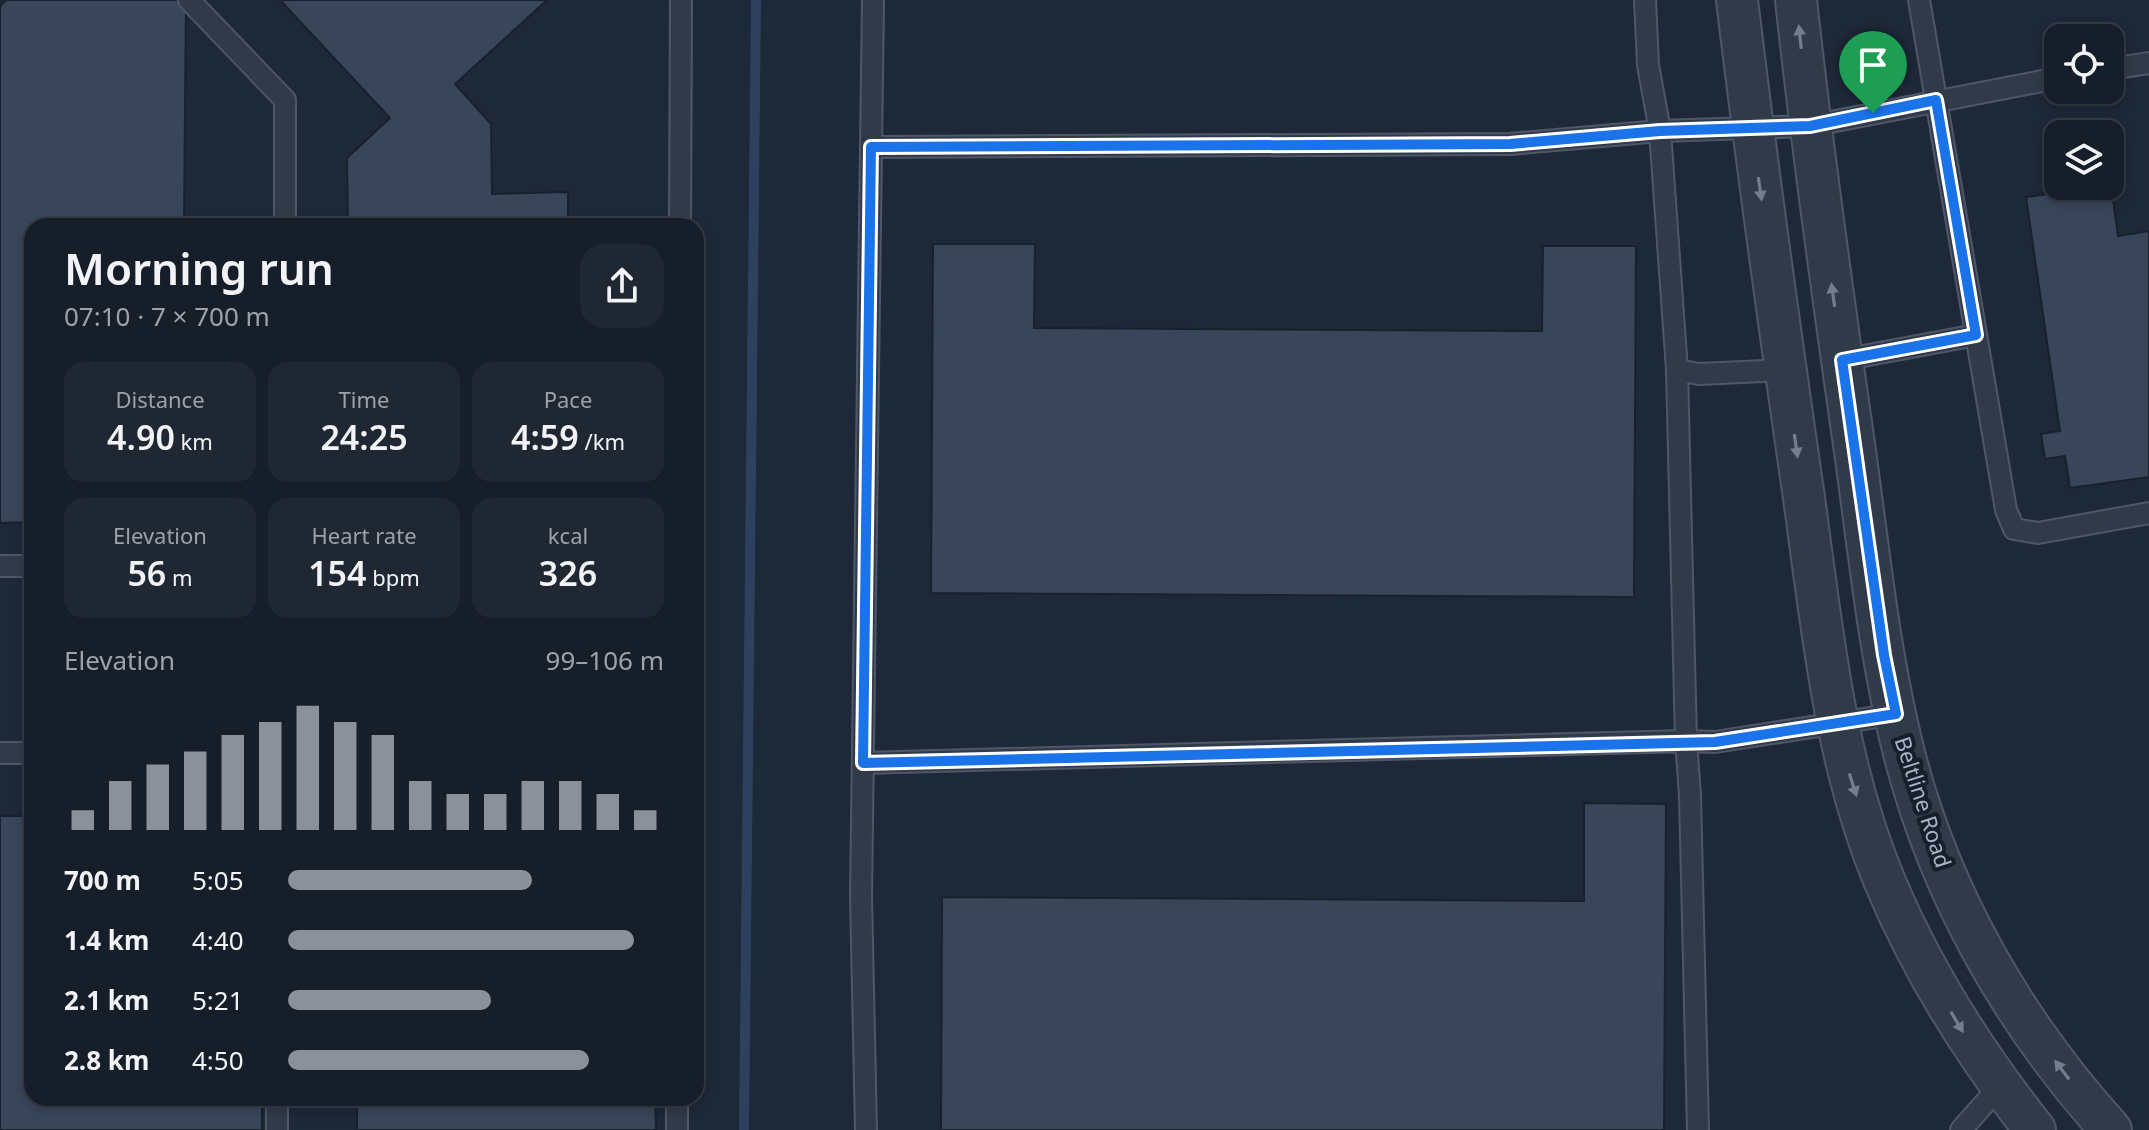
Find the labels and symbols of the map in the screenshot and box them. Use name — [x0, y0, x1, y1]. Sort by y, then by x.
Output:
one-way arrow — [1793, 25, 1806, 50]
pin — [1839, 31, 1907, 113]
one-way arrow — [1754, 176, 1767, 201]
one-way arrow — [1826, 282, 1839, 307]
one-way arrow — [1790, 434, 1803, 459]
street label: Beltline Road — [1889, 732, 1959, 871]
one-way arrow — [1847, 773, 1860, 797]
one-way arrow — [1950, 1011, 1964, 1033]
one-way arrow — [2054, 1060, 2070, 1080]

